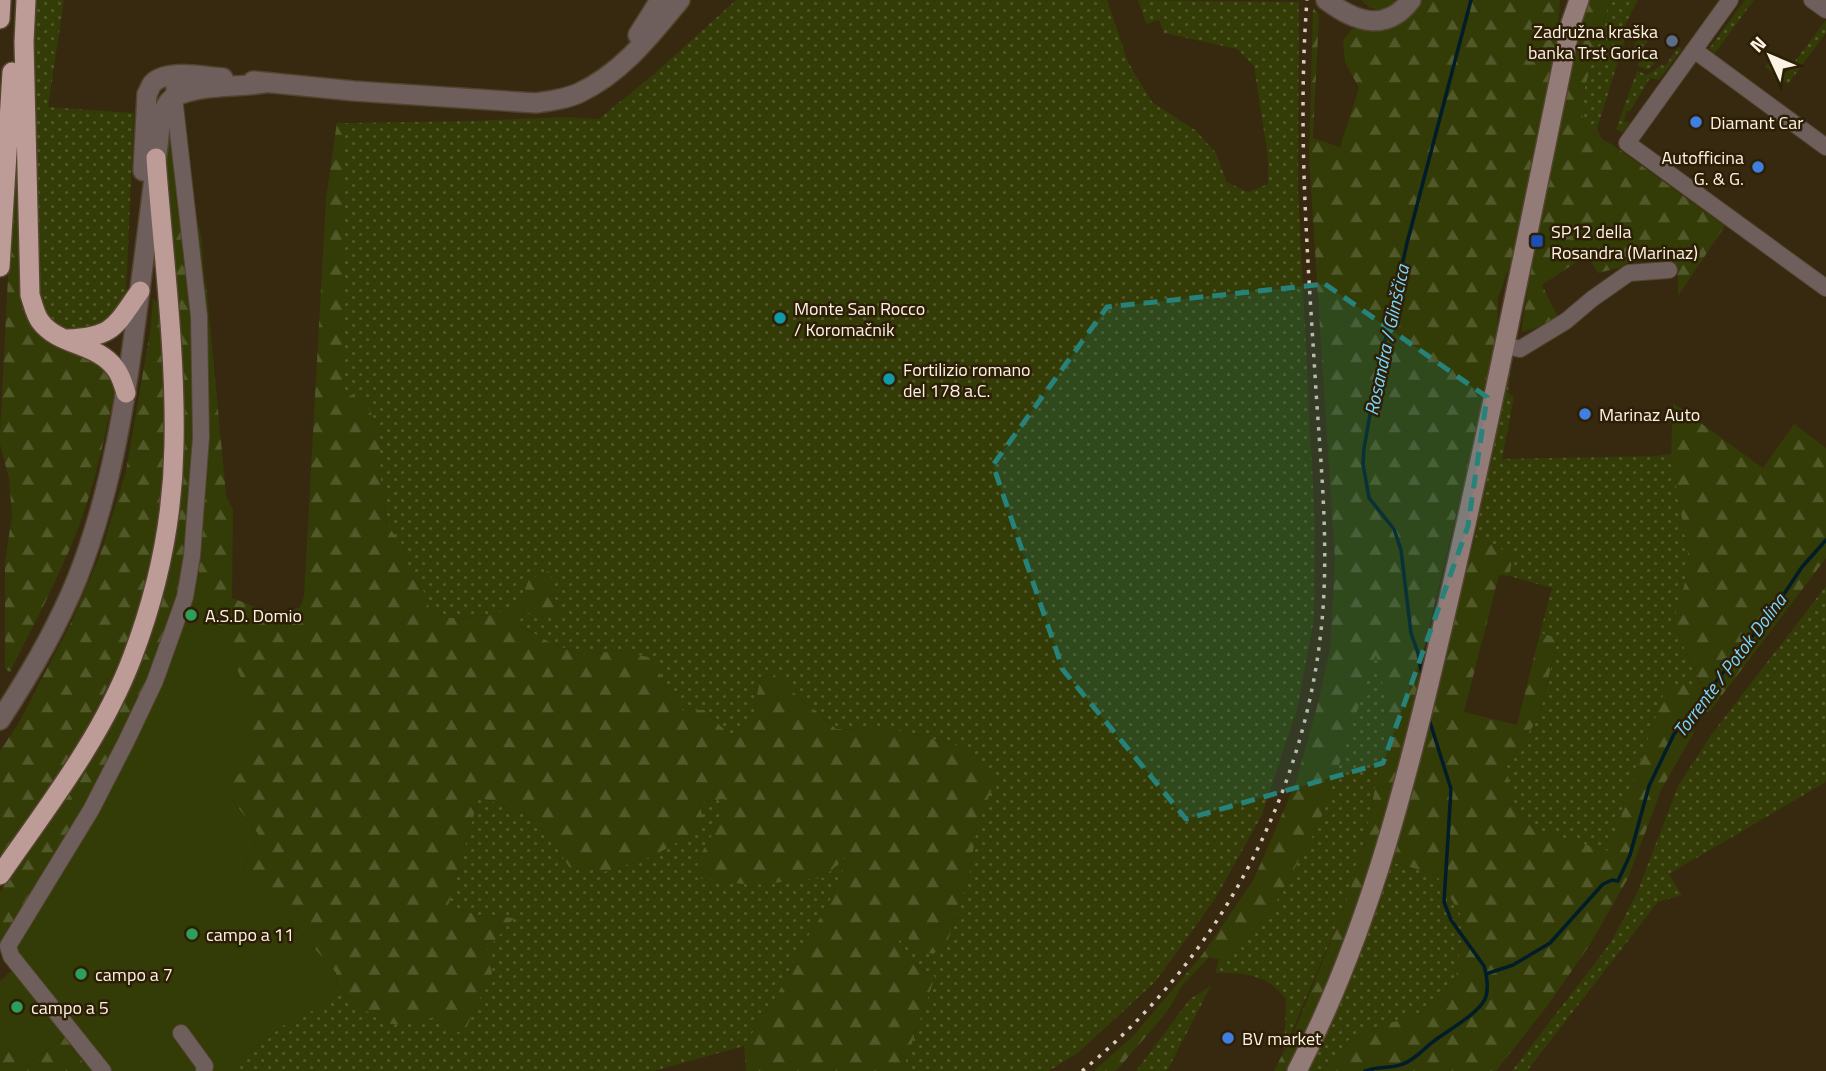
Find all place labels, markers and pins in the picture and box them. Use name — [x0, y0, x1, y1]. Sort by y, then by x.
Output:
place label: Zadružna kraška banka Trst Gorica — [1528, 18, 1658, 66]
marker: Zadružna kraška banka Trst Gorica — [1664, 33, 1680, 49]
place label: Diamant Car — [1710, 109, 1804, 136]
marker: Diamant Car — [1688, 114, 1704, 130]
place label: Autofficina G. & G. — [1662, 144, 1744, 192]
marker: Autofficina G. & G. — [1750, 159, 1766, 175]
place label: SP12 della Rosandra (Marinaz) — [1551, 218, 1698, 266]
marker: SP12 della Rosandra (Marinaz) — [1529, 233, 1545, 249]
place label: Monte San Rocco / Koromačnik — [794, 295, 925, 343]
marker: Monte San Rocco / Koromačnik — [772, 310, 788, 326]
place label: Fortilizio romano del 178 a.C. — [903, 356, 1031, 404]
marker: Fortilizio romano del 178 a.C. — [881, 371, 897, 387]
place label: Marinaz Auto — [1599, 401, 1700, 428]
marker: Marinaz Auto — [1577, 406, 1593, 422]
place label: A.S.D. Domio — [205, 602, 302, 629]
marker: A.S.D. Domio — [183, 607, 199, 623]
place label: campo a 11 — [206, 921, 294, 948]
marker: campo a 11 — [184, 926, 200, 942]
place label: campo a 7 — [95, 961, 173, 988]
marker: campo a 7 — [73, 966, 89, 982]
place label: campo a 5 — [31, 994, 109, 1021]
marker: campo a 5 — [9, 999, 25, 1015]
place label: BV market — [1242, 1025, 1322, 1052]
marker: BV market — [1220, 1030, 1236, 1046]

